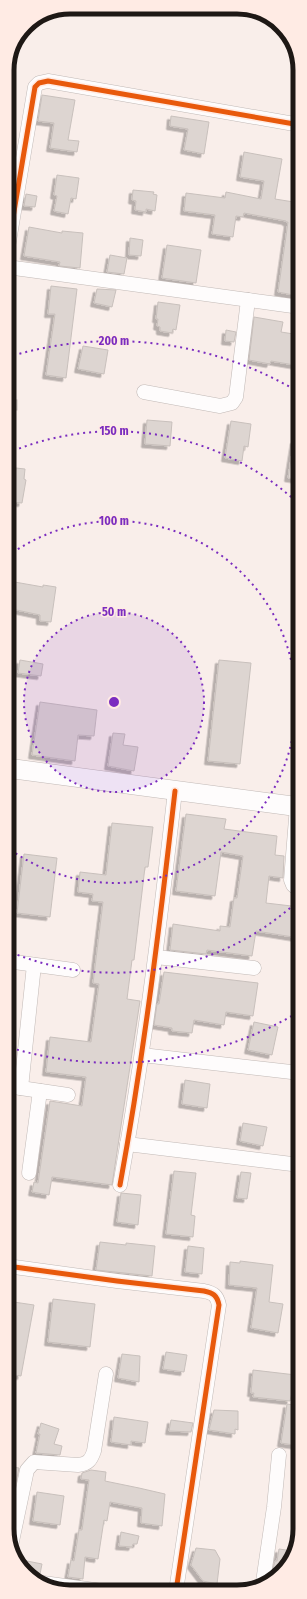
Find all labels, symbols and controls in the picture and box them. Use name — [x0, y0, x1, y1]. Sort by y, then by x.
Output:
text: 200 m — [98, 334, 129, 348]
text: 150 m — [99, 424, 129, 438]
text: 100 m — [99, 514, 129, 528]
text: 50 m — [102, 605, 126, 619]
centre of rings — [107, 695, 121, 709]

